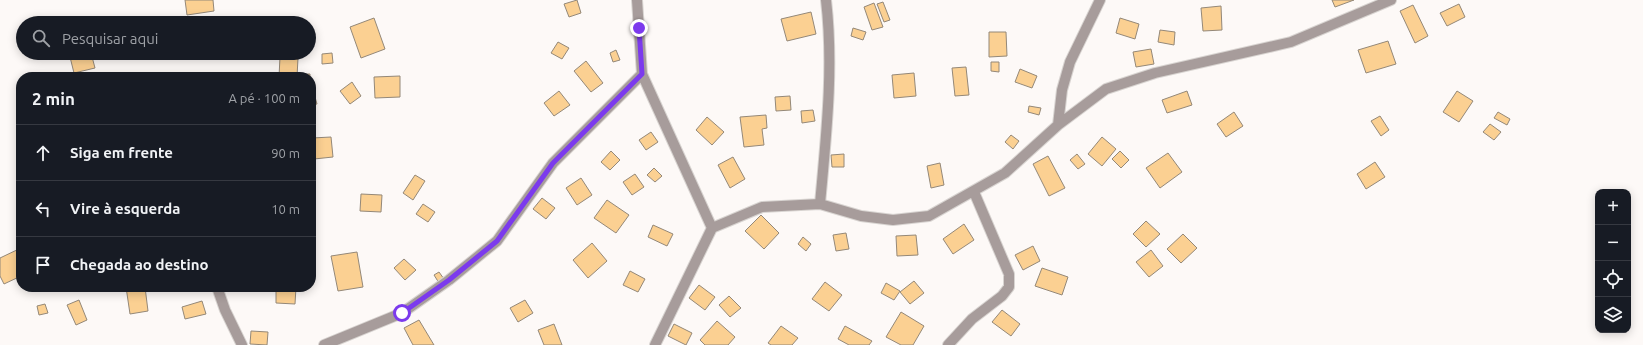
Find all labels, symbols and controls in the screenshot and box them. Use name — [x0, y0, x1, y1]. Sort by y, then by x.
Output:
search box — [16, 16, 316, 60]
route end — [630, 19, 648, 37]
icon: search — [30, 27, 52, 49]
text: Pesquisar aqui — [62, 30, 158, 47]
text: 2 min — [32, 89, 75, 108]
text: A pé · 100 m — [228, 91, 300, 105]
icon: ahead — [32, 142, 54, 164]
text: Siga em frente — [70, 144, 173, 161]
text: 90 m — [271, 146, 300, 160]
map controls — [1595, 189, 1631, 333]
button: + — [1595, 189, 1631, 225]
icon: left — [32, 198, 54, 220]
text: Vire à esquerda — [70, 200, 180, 217]
text: 10 m — [271, 202, 300, 216]
button: − — [1595, 225, 1631, 261]
icon: arrive — [32, 254, 54, 276]
text: Chegada ao destino — [70, 256, 209, 273]
button: locate — [1595, 261, 1631, 297]
button: layers — [1595, 297, 1631, 333]
route start — [393, 304, 411, 322]

